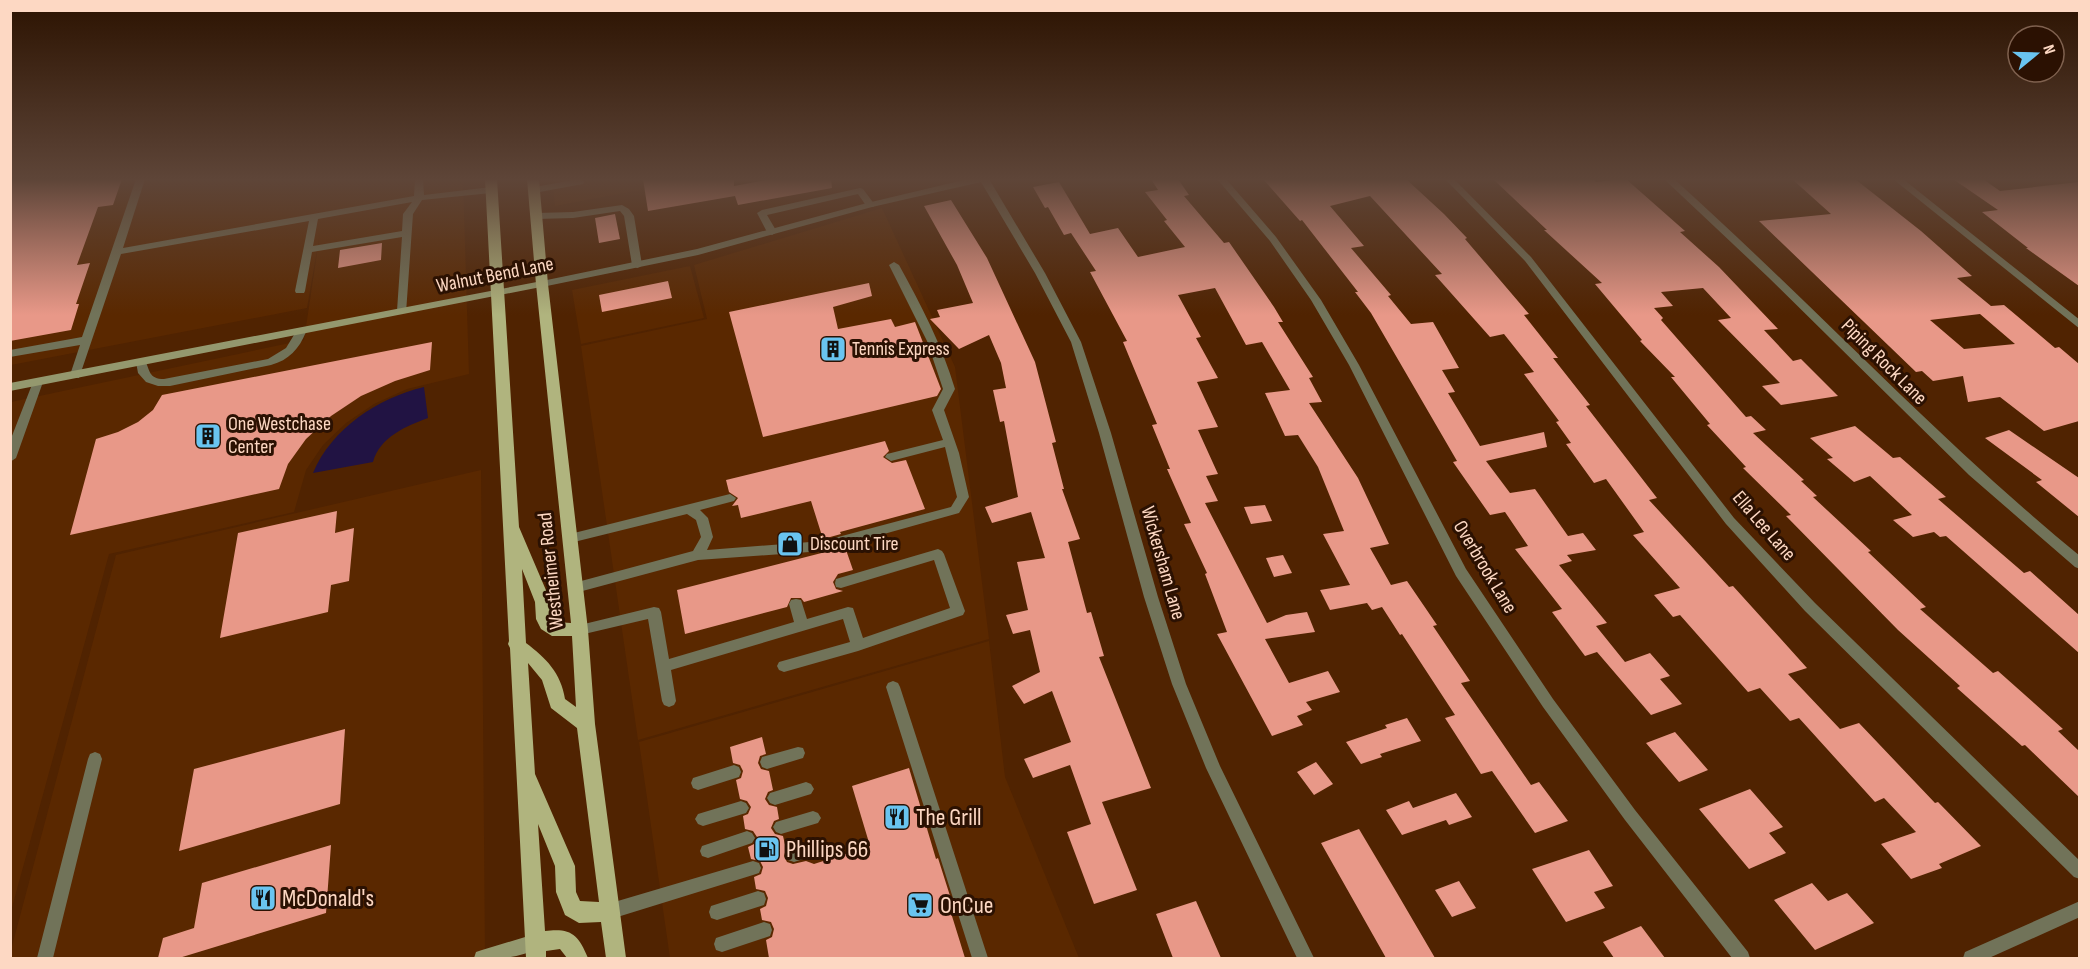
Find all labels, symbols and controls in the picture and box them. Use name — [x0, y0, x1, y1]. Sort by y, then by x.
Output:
north arrow — [2006, 24, 2066, 84]
text: N — [2038, 42, 2059, 57]
street label: Walnut Bend Lane — [434, 252, 556, 298]
street label: Piping Rock Lane — [1836, 314, 1932, 410]
building icon: Tennis Express — [818, 334, 848, 364]
place label: Tennis Express — [852, 337, 950, 361]
place label: One Westchase Center — [228, 412, 331, 459]
building icon: One Westchase Center — [193, 421, 223, 451]
street label: Ella Lee Lane — [1727, 486, 1801, 566]
street label: Wickersham Lane — [1135, 504, 1191, 622]
street label: Westheimer Road — [533, 511, 569, 631]
street label: Overbrook Lane — [1448, 516, 1522, 618]
shop icon: Discount Tire — [775, 529, 805, 559]
place label: Discount Tire — [810, 532, 899, 556]
restaurant icon: The Grill — [882, 802, 912, 832]
place label: The Grill — [916, 803, 982, 832]
fuel station icon: Phillips 66 — [752, 834, 782, 864]
place label: Phillips 66 — [786, 835, 868, 864]
restaurant icon: McDonald's — [248, 883, 278, 913]
place label: McDonald's — [282, 884, 374, 913]
supermarket icon: OnCue — [905, 890, 935, 920]
place label: OnCue — [940, 891, 993, 920]

